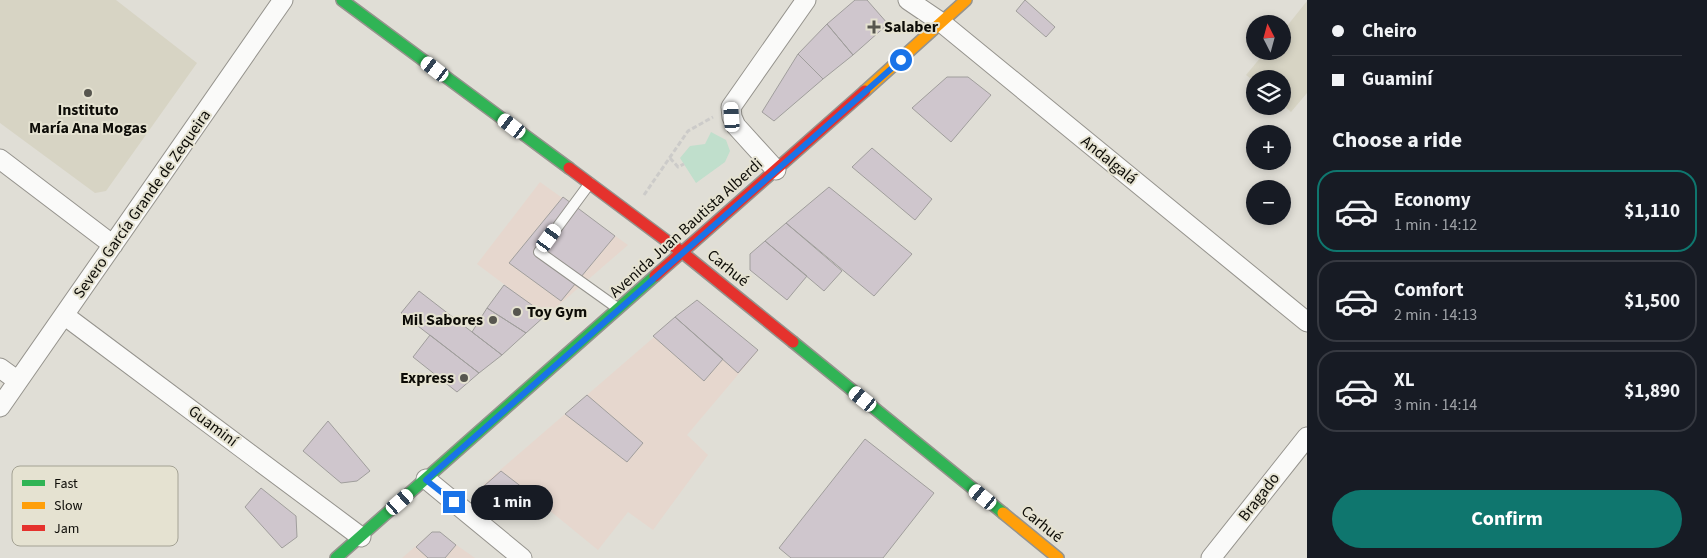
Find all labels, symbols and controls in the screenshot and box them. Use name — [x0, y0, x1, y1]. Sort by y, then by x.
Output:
north arrow — [1246, 15, 1291, 60]
map controls — [1246, 15, 1291, 225]
place label: Salaber — [884, 16, 939, 38]
text: Cheiro — [1362, 18, 1417, 45]
marker: Salaber — [868, 21, 880, 33]
route start — [890, 49, 912, 71]
car — [418, 54, 451, 84]
text: Guaminí — [1362, 66, 1433, 93]
button: layers — [1246, 70, 1291, 115]
marker: Instituto María Ana Mogas — [82, 87, 94, 99]
place label: Instituto María Ana Mogas — [29, 99, 147, 139]
car — [723, 102, 740, 132]
street label: Severo García Grande de Zequeira — [68, 105, 216, 303]
car — [495, 111, 528, 141]
text: Choose a ride — [1332, 124, 1462, 156]
button: + — [1246, 125, 1291, 170]
street label: Andalgalá — [1076, 131, 1142, 189]
street label: Avenida Juan Bautista Alberdi — [605, 153, 767, 303]
button: − — [1246, 180, 1291, 225]
text: Economy — [1394, 187, 1471, 214]
icon: car — [1334, 189, 1379, 234]
text: $1,110 — [1624, 198, 1680, 225]
text: 1 min · 14:12 — [1394, 214, 1477, 236]
car — [534, 221, 563, 255]
street label: Carhué — [702, 244, 754, 292]
text: Comfort — [1394, 277, 1464, 304]
icon: car — [1334, 279, 1379, 324]
text: $1,500 — [1624, 288, 1680, 315]
place label: Toy Gym — [527, 301, 587, 323]
text: 2 min · 14:13 — [1394, 304, 1477, 326]
marker: Toy Gym — [511, 306, 523, 318]
place label: Mil Sabores — [402, 309, 483, 331]
marker: Mil Sabores — [487, 314, 499, 326]
place label: Express — [400, 367, 454, 389]
text: XL — [1394, 367, 1415, 394]
icon: car — [1334, 369, 1379, 414]
marker: Express — [458, 372, 470, 384]
text: $1,890 — [1624, 378, 1680, 405]
car — [846, 384, 879, 414]
text: 3 min · 14:14 — [1394, 394, 1477, 416]
street label: Guaminí — [184, 400, 243, 452]
legend — [12, 466, 178, 546]
street label: Bragado — [1233, 468, 1285, 526]
text: Fast — [54, 474, 78, 494]
car — [966, 482, 999, 512]
callout: 1 min — [472, 484, 554, 520]
car — [383, 486, 416, 518]
button: Confirm — [1332, 490, 1682, 548]
route end — [443, 491, 465, 513]
text: 1 min — [493, 491, 531, 513]
text: Slow — [54, 496, 83, 516]
street label: Carhué — [1016, 500, 1068, 548]
text: Jam — [54, 519, 79, 539]

